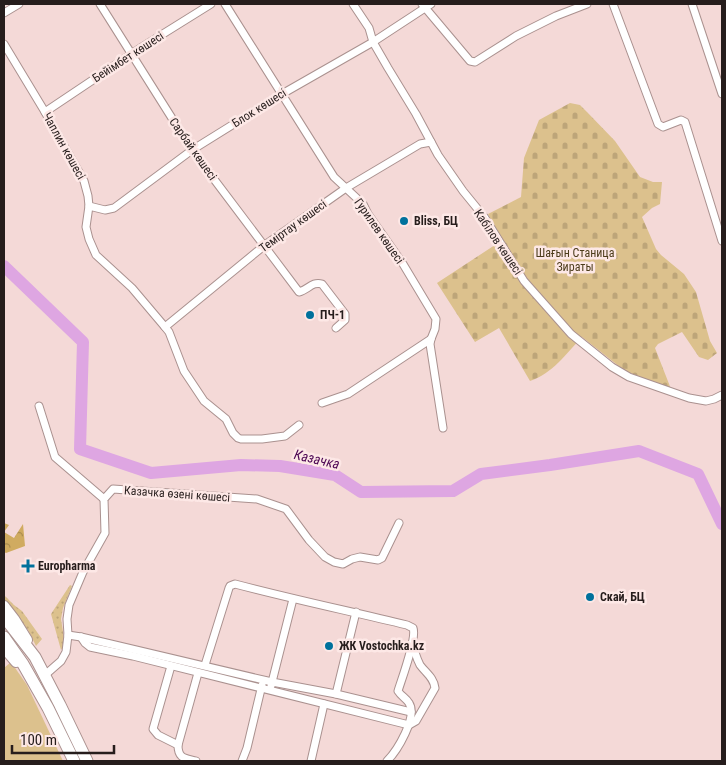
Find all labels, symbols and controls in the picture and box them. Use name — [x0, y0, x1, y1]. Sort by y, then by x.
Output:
street label: Бейімбет көшесі — [90, 29, 166, 85]
street label: Блок көшесі — [229, 86, 289, 130]
street label: Чаплин көшесі — [40, 110, 88, 182]
street label: Сарбай көшесі — [166, 115, 220, 183]
street label: Гурилев көшесі — [351, 196, 407, 266]
street label: Теміртау көшесі — [257, 197, 329, 255]
street label: Кабілов көшесі — [471, 207, 525, 277]
place label: Bliss, БЦ — [414, 214, 458, 228]
marker: Bliss, БЦ — [398, 215, 410, 227]
park label: Шағын Станица Зираты — [536, 246, 615, 274]
place label: ПЧ-1 — [320, 308, 345, 322]
marker: ПЧ-1 — [304, 309, 316, 321]
water label: Казачка — [293, 446, 341, 472]
street label: Казачка өзені көшесі — [124, 483, 230, 505]
place label: Europharma — [38, 559, 96, 573]
marker: Europharma — [22, 560, 34, 572]
place label: Скай, БЦ — [600, 590, 645, 604]
marker: Скай, БЦ — [584, 591, 596, 603]
place label: ЖК Vostochka.kz — [339, 639, 424, 653]
marker: ЖК Vostochka.kz — [323, 640, 335, 652]
scale bar — [12, 722, 115, 754]
text: 100 m — [20, 731, 57, 749]

